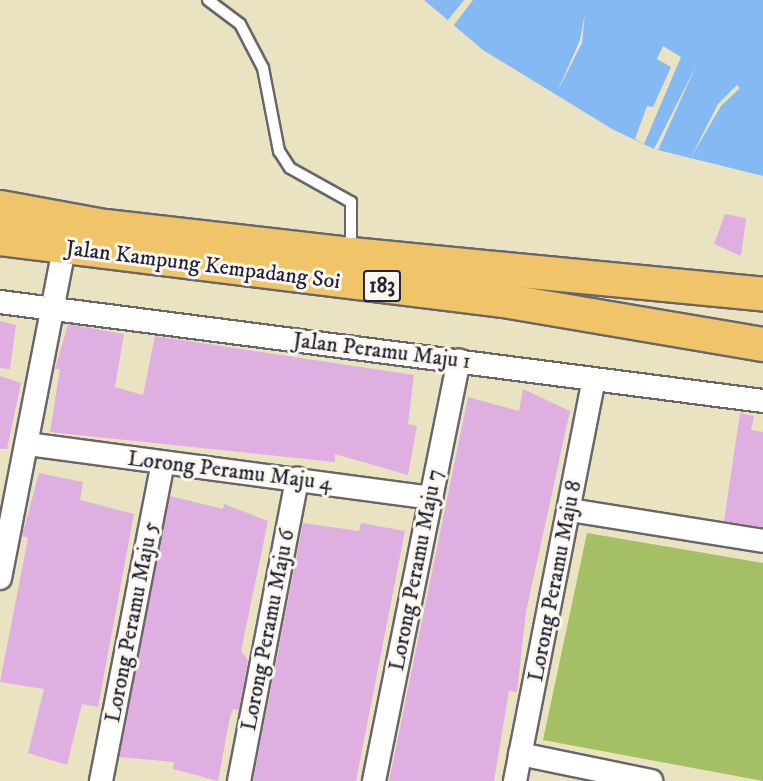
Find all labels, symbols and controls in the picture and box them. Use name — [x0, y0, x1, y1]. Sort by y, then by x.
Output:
street label: Jalan Kampung Kempadang Soi — [64, 235, 342, 295]
road number: 183 — [362, 268, 401, 304]
street label: Jalan Peramu Maju 1 — [292, 327, 472, 375]
street label: Lorong Peramu Maju 4 — [126, 445, 334, 497]
street label: Lorong Peramu Maju 7 — [383, 467, 449, 673]
street label: Lorong Peramu Maju 8 — [523, 478, 587, 684]
street label: Lorong Peramu Maju 5 — [100, 519, 164, 725]
street label: Lorong Peramu Maju 6 — [236, 527, 300, 733]

